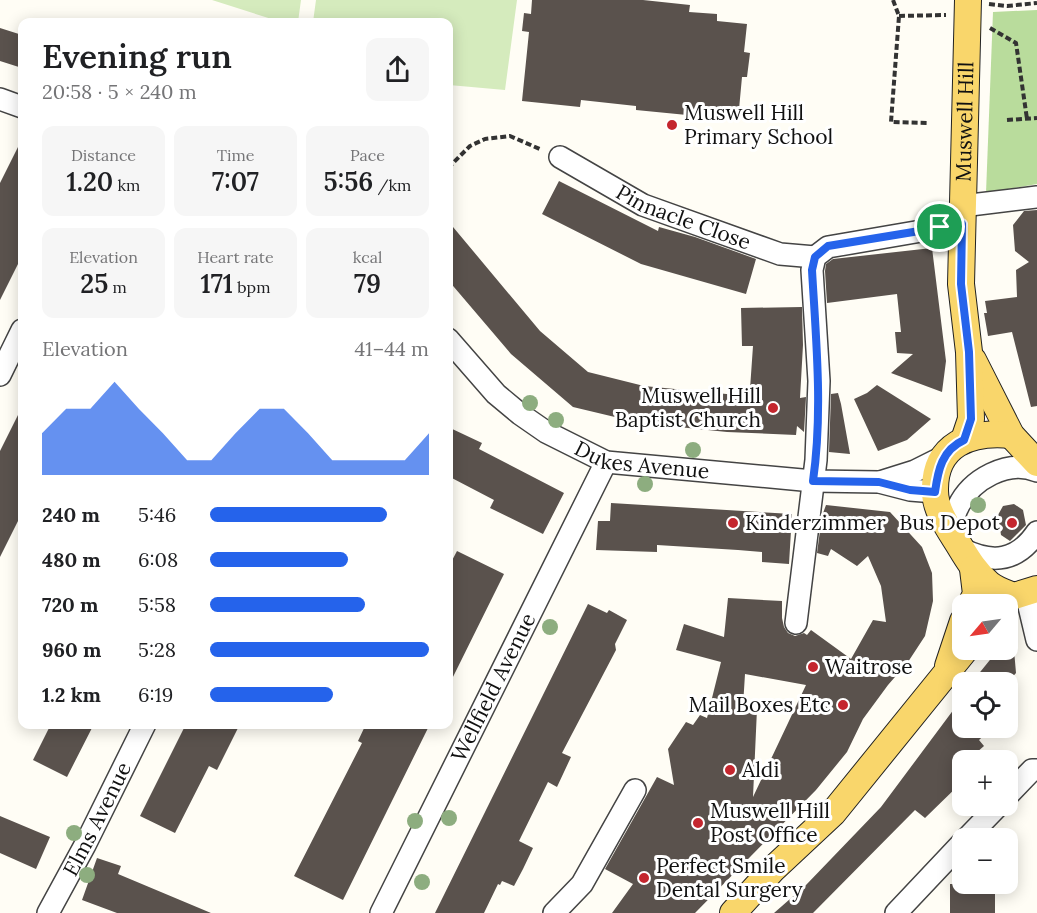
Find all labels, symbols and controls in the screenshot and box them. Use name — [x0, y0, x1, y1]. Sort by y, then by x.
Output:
text: Evening run — [42, 35, 232, 77]
button: share — [366, 38, 429, 101]
street label: Muswell Hill — [950, 61, 979, 182]
text: 20:58 · 5 × 240 m — [42, 79, 197, 104]
place label: Muswell Hill Primary School — [684, 99, 833, 150]
marker: Muswell Hill Primary School — [665, 118, 679, 132]
text: Distance — [71, 145, 136, 165]
text: Time — [217, 145, 254, 165]
text: Pace — [350, 145, 385, 165]
text: 1.20 — [67, 165, 113, 198]
text: 7:07 — [212, 165, 259, 198]
text: 5:56 — [324, 165, 373, 198]
text: km — [113, 175, 140, 195]
text: /km — [373, 175, 411, 195]
street label: Pinnacle Close — [611, 178, 755, 255]
pin — [914, 201, 965, 252]
icon: arrive — [923, 210, 956, 243]
text: Elevation — [69, 247, 138, 267]
text: Heart rate — [197, 247, 274, 267]
text: kcal — [353, 247, 382, 267]
text: 25 — [80, 267, 108, 300]
text: 171 — [201, 267, 233, 300]
text: 79 — [354, 267, 381, 300]
text: m — [108, 277, 127, 297]
text: bpm — [233, 277, 270, 297]
text: Elevation — [42, 336, 128, 361]
text: 41–44 m — [355, 336, 429, 361]
place label: Muswell Hill Baptist Church — [615, 382, 761, 433]
marker: Muswell Hill Baptist Church — [766, 401, 780, 415]
street label: Dukes Avenue — [570, 434, 711, 484]
text: 240 m — [42, 502, 100, 527]
text: 5:46 — [138, 502, 176, 527]
place label: Kinderzimmer — [745, 509, 886, 536]
place label: Bus Depot — [899, 509, 1001, 536]
marker: Kinderzimmer — [726, 516, 740, 530]
marker: Bus Depot — [1005, 516, 1019, 530]
text: 480 m — [42, 547, 101, 572]
text: 6:08 — [138, 547, 178, 572]
text: 720 m — [42, 592, 98, 617]
text: 5:58 — [138, 592, 176, 617]
north arrow — [952, 594, 1018, 660]
map controls — [952, 594, 1018, 894]
street label: Wellfield Avenue — [445, 609, 541, 766]
text: 960 m — [42, 637, 101, 662]
text: 5:28 — [138, 637, 176, 662]
place label: Waitrose — [825, 653, 913, 680]
marker: Waitrose — [806, 660, 820, 674]
button: locate — [952, 672, 1018, 738]
text: 1.2 km — [42, 682, 101, 707]
text: 6:19 — [138, 682, 173, 707]
place label: Mail Boxes Etc — [689, 691, 831, 718]
marker: Mail Boxes Etc — [836, 698, 850, 712]
button: + — [952, 750, 1018, 816]
place label: Aldi — [741, 756, 779, 783]
street label: Elms Avenue — [57, 758, 137, 881]
marker: Aldi — [723, 763, 737, 777]
place label: Muswell Hill Post Office — [710, 797, 830, 848]
marker: Muswell Hill Post Office — [691, 816, 705, 830]
button: − — [952, 828, 1018, 894]
place label: Perfect Smile Dental Surgery — [656, 852, 803, 903]
marker: Perfect Smile Dental Surgery — [637, 871, 651, 885]

